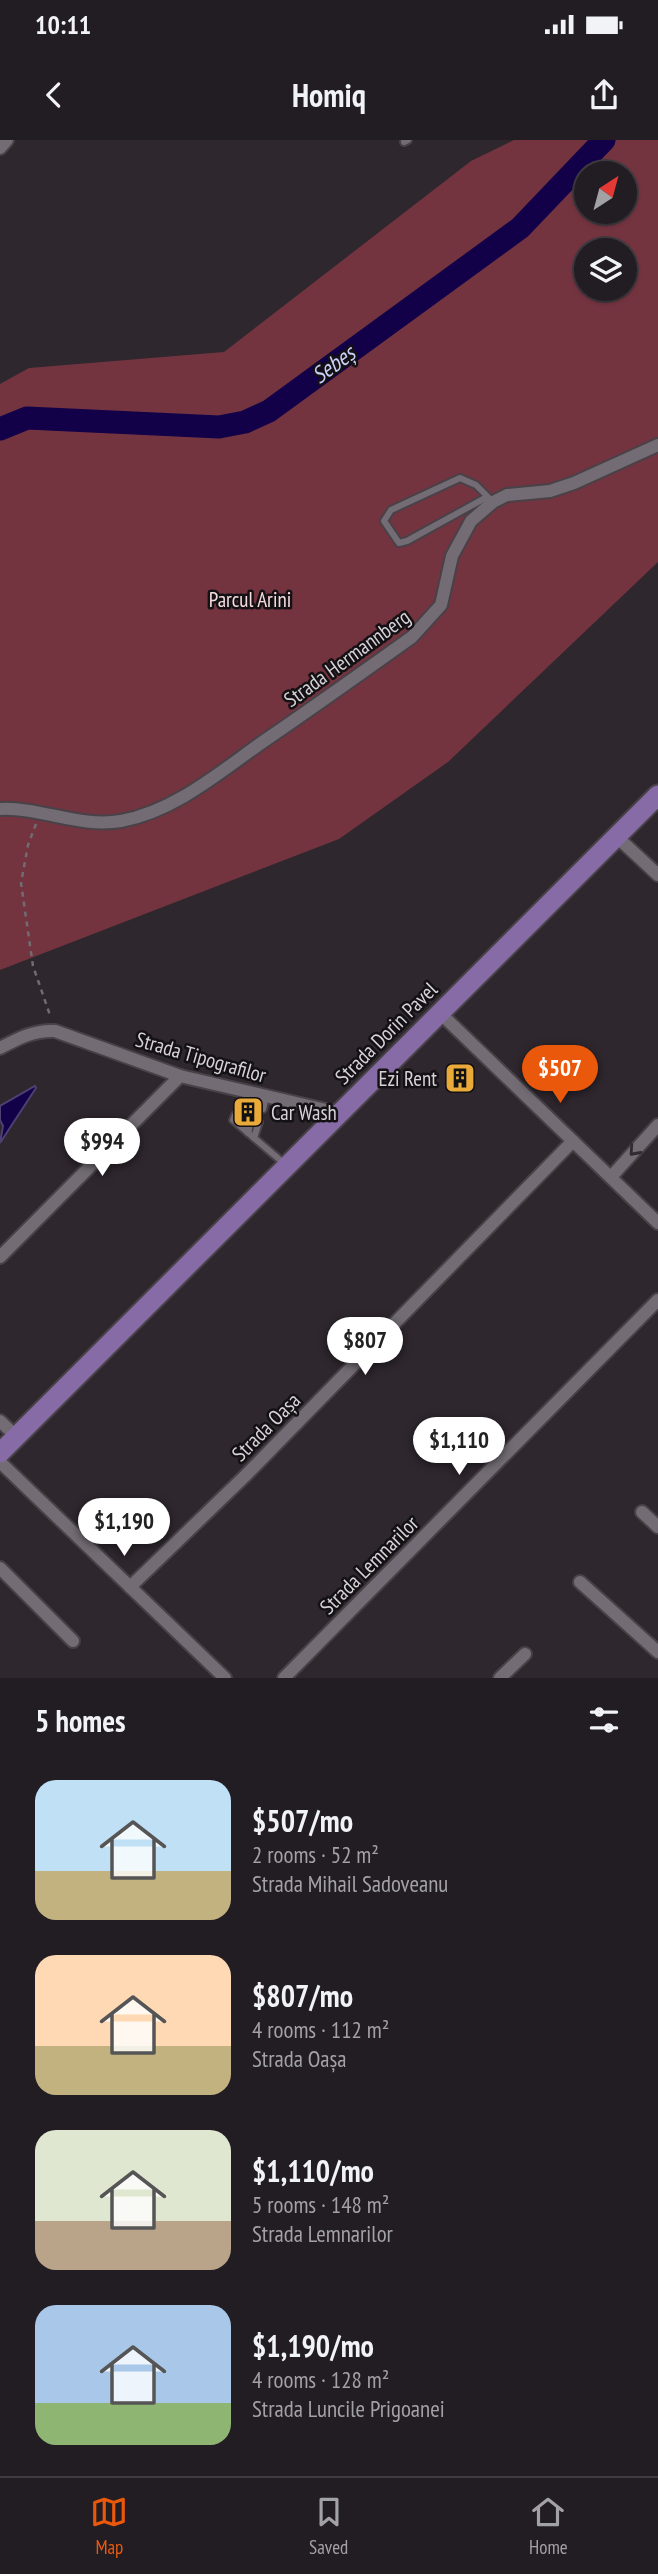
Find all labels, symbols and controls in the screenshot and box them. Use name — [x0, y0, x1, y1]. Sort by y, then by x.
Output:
text: 10:11 — [35, 8, 91, 41]
text: Homiq — [292, 74, 366, 116]
icon: back — [35, 76, 73, 114]
icon: share — [585, 76, 623, 114]
north arrow — [574, 161, 637, 224]
map controls — [574, 161, 637, 301]
button: layers — [574, 238, 637, 301]
water label: Sebeș — [306, 337, 362, 389]
park label: Parcul Arini — [209, 586, 291, 613]
street label: Strada Hermannberg — [279, 603, 415, 713]
street label: Strada Dorin Pavel — [329, 976, 443, 1090]
street label: Strada Tipografilor — [133, 1025, 270, 1089]
pin: $507 — [519, 1046, 601, 1105]
text: $507 — [538, 1053, 582, 1082]
building icon: Ezi Rent — [443, 1061, 477, 1095]
place label: Ezi Rent — [378, 1065, 437, 1092]
building icon: Car Wash — [231, 1095, 265, 1129]
place label: Car Wash — [271, 1099, 337, 1126]
pin: $994 — [61, 1118, 143, 1178]
text: $994 — [80, 1126, 124, 1155]
one-way arrow — [630, 1143, 643, 1156]
pin: $807 — [324, 1318, 406, 1377]
text: $807 — [343, 1325, 387, 1354]
street label: Strada Oașa — [226, 1387, 306, 1467]
pin: $1,110 — [402, 1418, 516, 1477]
text: $1,110 — [429, 1425, 489, 1454]
pin: $1,190 — [67, 1498, 181, 1558]
text: $1,190 — [94, 1506, 154, 1535]
street label: Strada Lemnarilor — [314, 1510, 424, 1620]
text: 5 homes — [35, 1701, 126, 1740]
icon: filters — [585, 1701, 623, 1739]
text: $507/mo — [252, 1801, 353, 1840]
icon: home — [91, 1808, 175, 1892]
text: 2 rooms · 52 m² — [252, 1840, 379, 1869]
text: Strada Mihail Sadoveanu — [252, 1869, 448, 1898]
text: $807/mo — [252, 1976, 353, 2015]
icon: home — [91, 1983, 175, 2067]
text: 4 rooms · 112 m² — [252, 2015, 389, 2044]
text: Strada Oașa — [252, 2044, 347, 2073]
text: $1,110/mo — [252, 2151, 374, 2190]
icon: home — [91, 2158, 175, 2242]
text: 5 rooms · 148 m² — [252, 2190, 389, 2219]
text: Strada Lemnarilor — [252, 2219, 393, 2248]
text: $1,190/mo — [252, 2326, 374, 2365]
icon: home — [91, 2333, 175, 2417]
text: 4 rooms · 128 m² — [252, 2365, 389, 2394]
text: Strada Luncile Prigoanei — [252, 2394, 445, 2423]
tab: Map — [90, 2493, 128, 2559]
tab: Saved — [309, 2493, 348, 2559]
tab: Home — [529, 2493, 568, 2559]

